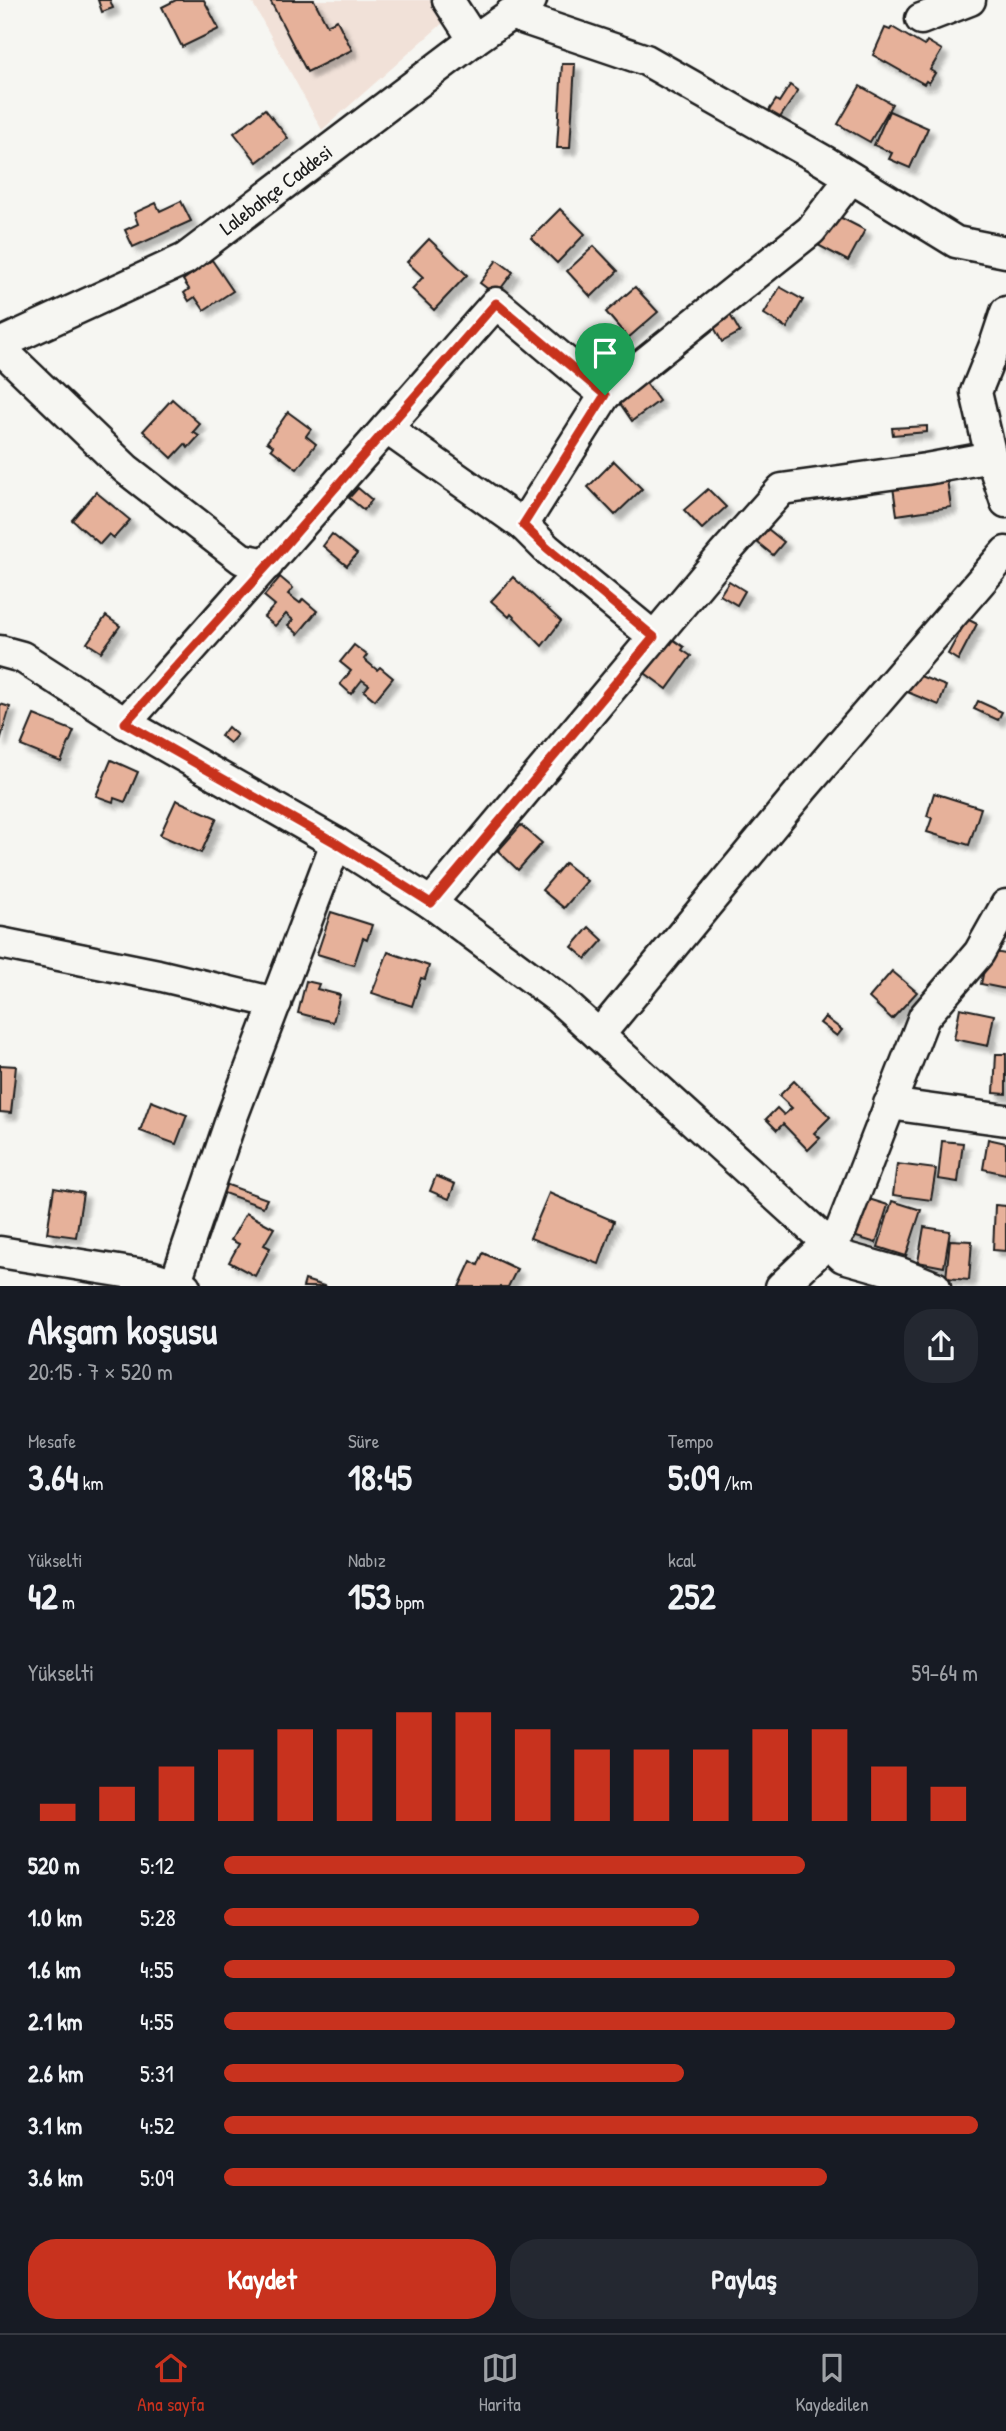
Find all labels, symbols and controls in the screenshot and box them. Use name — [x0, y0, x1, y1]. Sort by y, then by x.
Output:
street label: Lalebahçe Caddesi — [214, 137, 338, 242]
pin — [575, 323, 635, 395]
icon: arrive — [586, 334, 624, 372]
text: Akşam koşusu — [28, 1304, 217, 1356]
button: share — [904, 1309, 978, 1383]
text: 20:15 · 7 × 520 m — [28, 1356, 173, 1387]
text: Mesafe — [28, 1428, 76, 1454]
text: Süre — [348, 1428, 379, 1454]
text: Tempo — [668, 1428, 713, 1454]
text: 3.64 — [28, 1454, 78, 1501]
text: 18:45 — [348, 1454, 412, 1501]
text: 5:09 — [668, 1454, 719, 1501]
text: km — [78, 1470, 103, 1496]
text: /km — [719, 1470, 753, 1496]
text: Yükselti — [28, 1547, 83, 1573]
text: Nabız — [348, 1547, 386, 1573]
text: kcal — [668, 1547, 696, 1573]
text: 42 — [28, 1573, 58, 1620]
text: 153 — [348, 1573, 391, 1620]
text: 252 — [668, 1573, 716, 1620]
text: m — [58, 1589, 75, 1615]
text: bpm — [391, 1589, 424, 1615]
text: Yükselti — [28, 1657, 94, 1688]
text: 59–64 m — [911, 1657, 978, 1688]
text: 520 m — [28, 1850, 80, 1881]
text: 5:12 — [140, 1850, 174, 1881]
text: 1.0 km — [28, 1902, 82, 1933]
text: 5:28 — [140, 1902, 176, 1933]
text: 1.6 km — [28, 1954, 81, 1985]
text: 4:55 — [140, 1954, 173, 1985]
text: 2.1 km — [28, 2006, 83, 2037]
text: 4:55 — [140, 2006, 173, 2037]
text: 2.6 km — [28, 2058, 83, 2089]
text: 5:31 — [140, 2058, 174, 2089]
text: 3.1 km — [28, 2110, 82, 2141]
text: 4:52 — [140, 2110, 174, 2141]
text: 3.6 km — [28, 2162, 83, 2193]
text: 5:09 — [140, 2162, 174, 2193]
button: Kaydet — [28, 2239, 496, 2319]
button: Paylaş — [510, 2239, 978, 2319]
tab: Ana sayfa — [137, 2349, 204, 2417]
tab: Harita — [479, 2349, 521, 2417]
tab: Kaydedilen — [795, 2349, 869, 2417]

